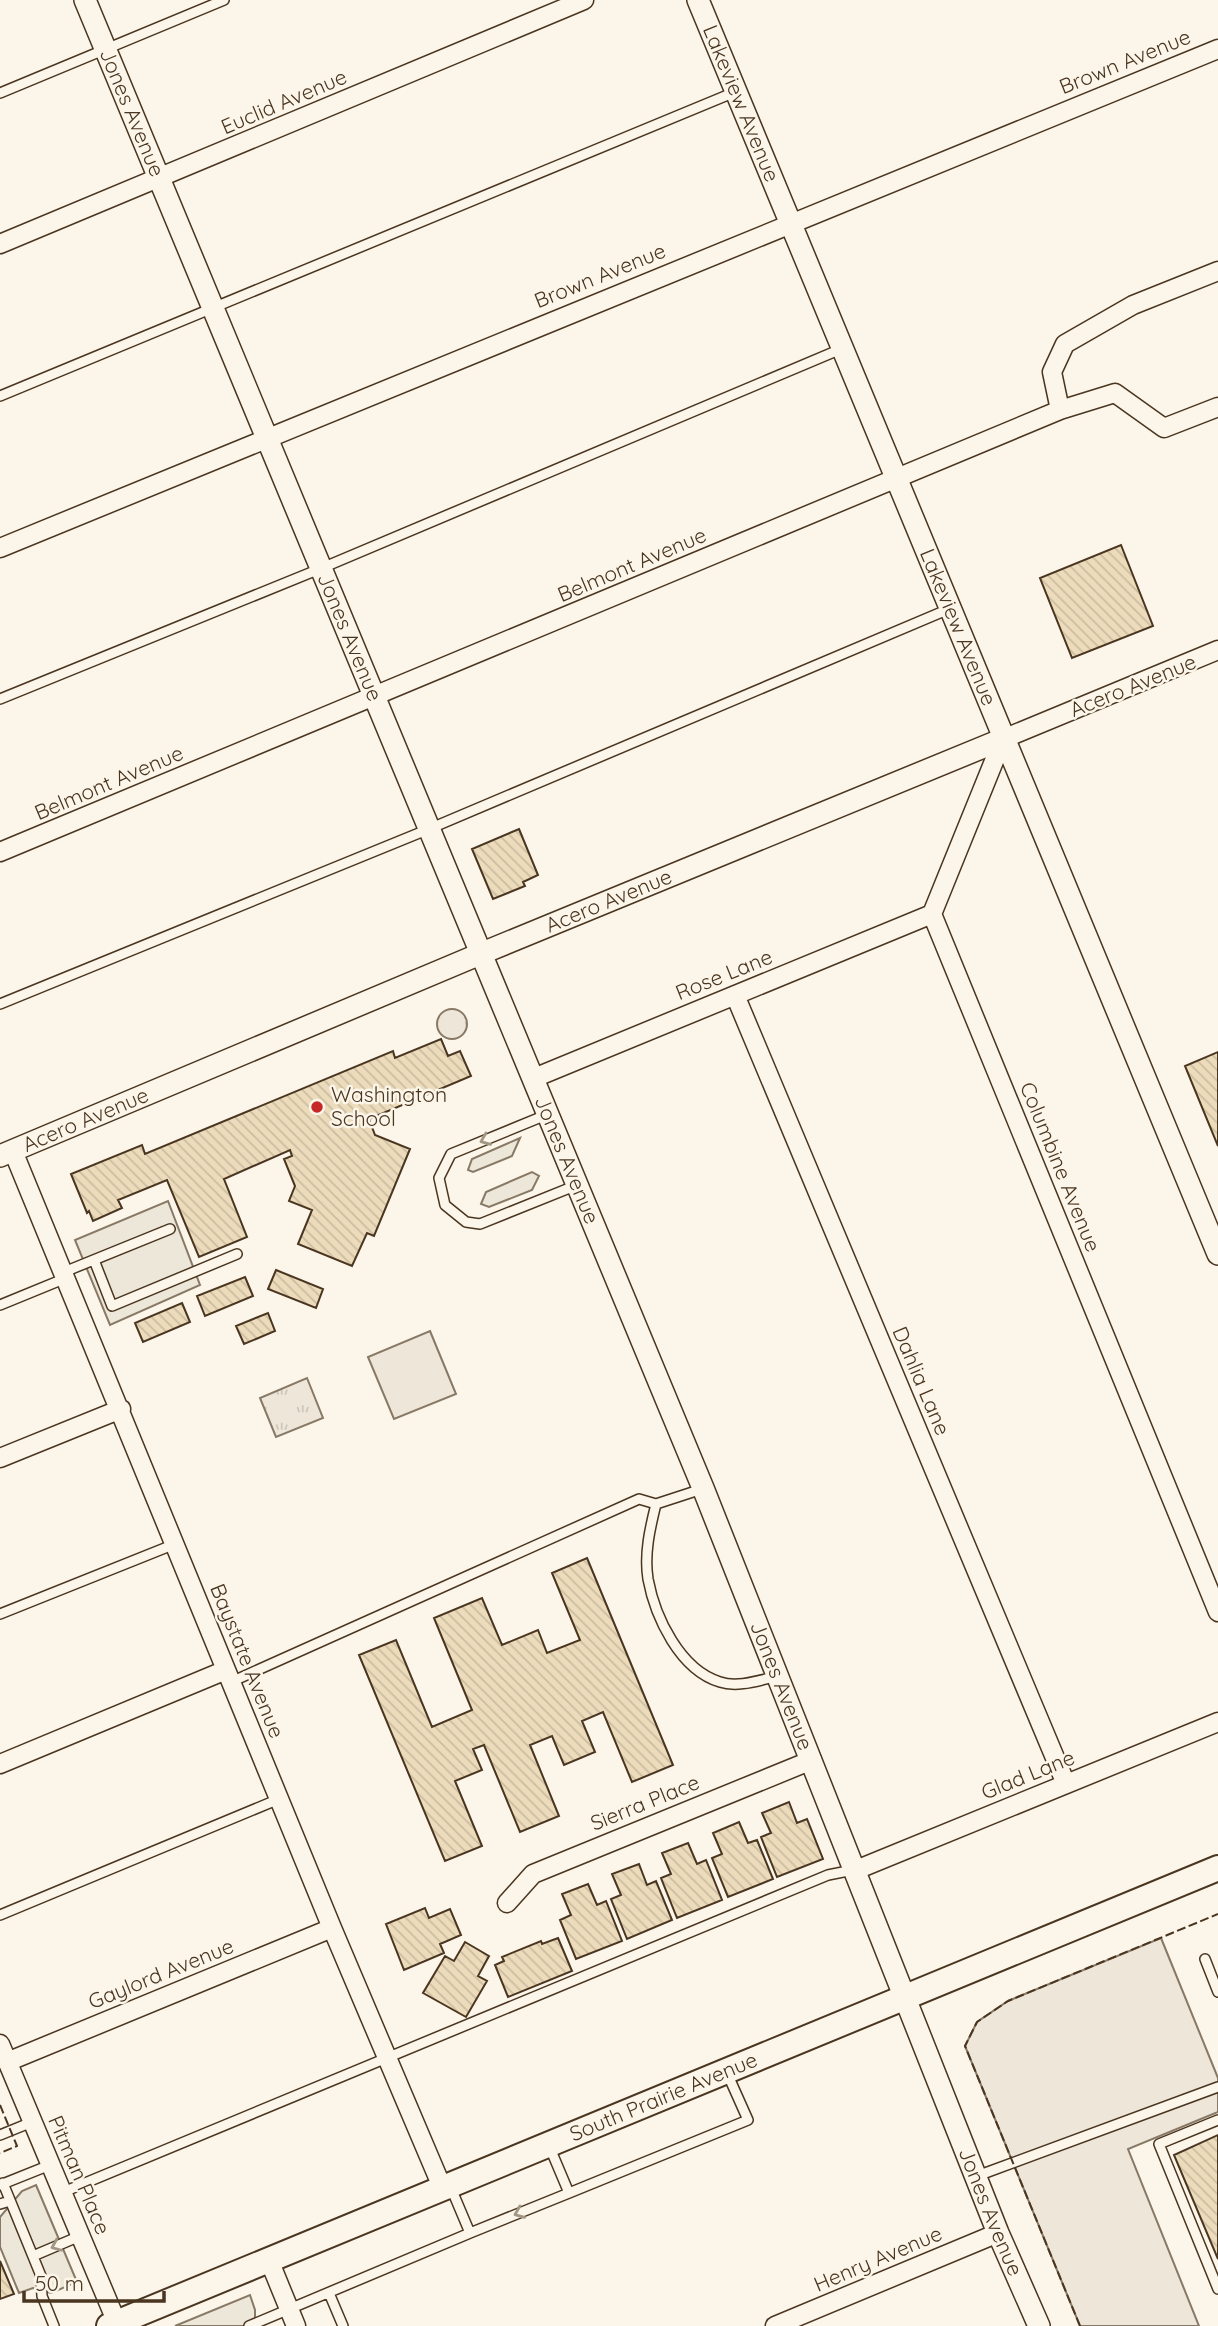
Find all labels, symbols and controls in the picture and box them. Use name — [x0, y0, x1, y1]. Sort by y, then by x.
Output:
street label: Lakeview Avenue — [698, 21, 786, 185]
street label: Brown Avenue — [1055, 23, 1194, 99]
street label: Jones Avenue — [95, 44, 171, 180]
street label: Euclid Avenue — [217, 63, 350, 139]
street label: Brown Avenue — [530, 237, 669, 313]
street label: Belmont Avenue — [553, 521, 710, 607]
street label: Lakeview Avenue — [915, 545, 1003, 709]
street label: Jones Avenue — [312, 569, 389, 705]
street label: Acero Avenue — [1066, 648, 1200, 722]
street label: Belmont Avenue — [30, 739, 187, 825]
street label: Acero Avenue — [541, 863, 675, 938]
street label: Rose Lane — [671, 943, 776, 1005]
street label: Columbine Avenue — [1015, 1078, 1107, 1255]
street label: Acero Avenue — [18, 1081, 152, 1157]
place label: Washington School — [331, 1081, 447, 1131]
street label: Jones Avenue — [530, 1092, 606, 1227]
marker: Washington School — [309, 1099, 325, 1115]
one-way arrow — [479, 1132, 492, 1146]
street label: Dahlia Lane — [887, 1322, 956, 1439]
street label: Baystate Avenue — [205, 1580, 291, 1742]
street label: Jones Avenue — [745, 1617, 819, 1754]
street label: Glad Lane — [977, 1744, 1078, 1805]
street label: Sierra Place — [586, 1768, 703, 1836]
street label: Gaylord Avenue — [84, 1932, 237, 2014]
street label: South Prairie Avenue — [565, 2046, 761, 2146]
street label: Pitman Place — [43, 2111, 117, 2238]
street label: Jones Avenue — [953, 2144, 1029, 2280]
one-way arrow — [514, 2205, 527, 2219]
street label: Henry Avenue — [810, 2219, 946, 2297]
one-way arrow — [51, 2238, 64, 2252]
scale bar — [24, 2260, 164, 2304]
text: 50 m — [35, 2270, 84, 2296]

